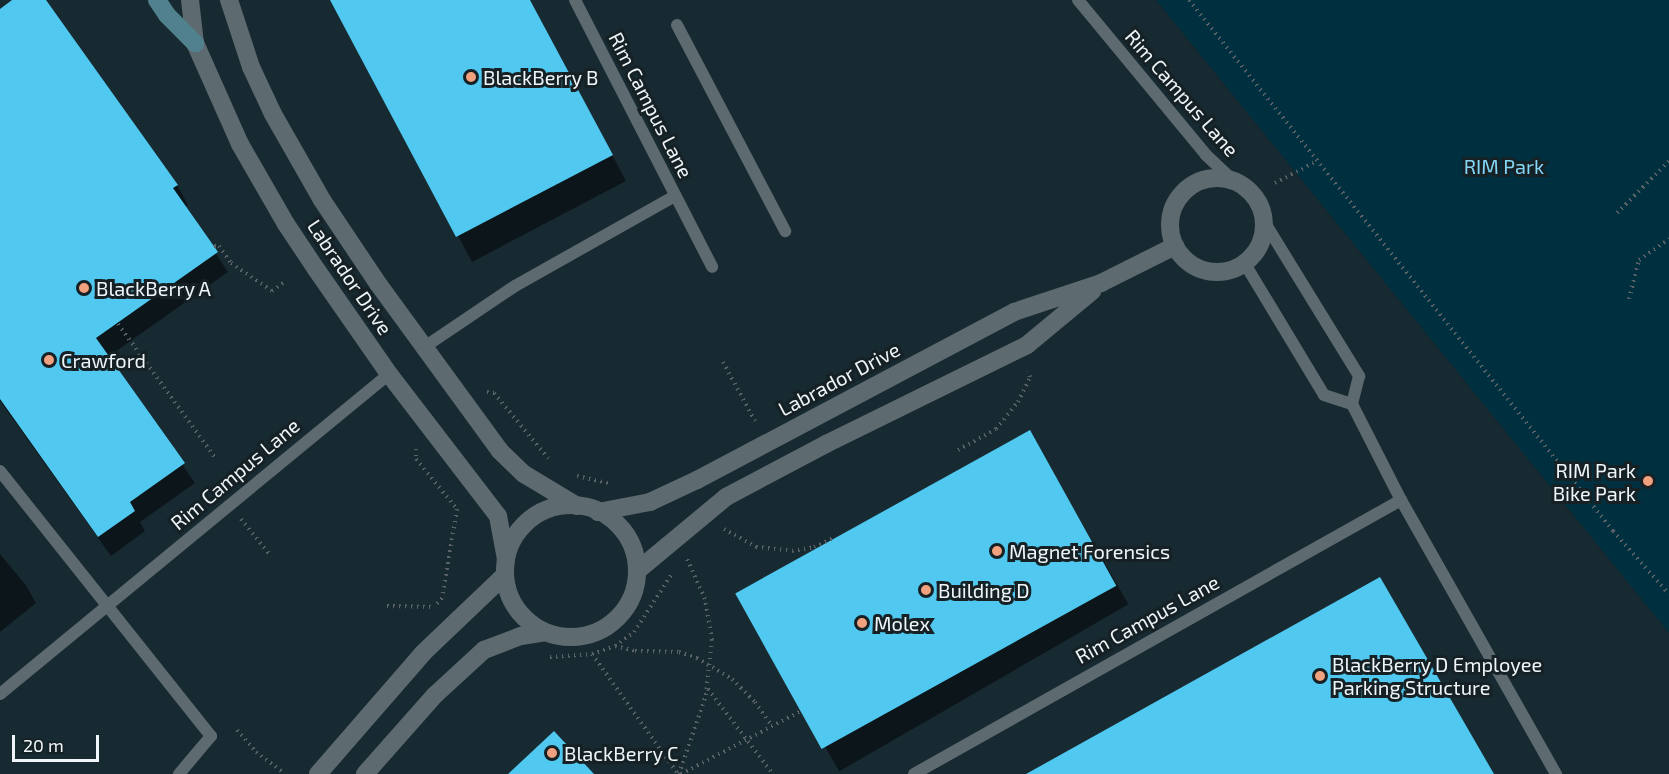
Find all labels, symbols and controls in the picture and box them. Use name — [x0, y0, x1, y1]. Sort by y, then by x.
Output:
street label: Rim Campus Lane — [1120, 25, 1244, 161]
street label: Rim Campus Lane — [604, 28, 698, 182]
place label: BlackBerry B — [483, 65, 599, 89]
marker: BlackBerry B — [464, 70, 478, 84]
park label: RIM Park — [1464, 154, 1544, 178]
street label: Labrador Drive — [302, 215, 398, 339]
place label: BlackBerry A — [96, 276, 212, 300]
marker: BlackBerry A — [77, 281, 91, 295]
street label: Labrador Drive — [774, 337, 904, 421]
place label: Crawford — [61, 348, 146, 372]
marker: Crawford — [42, 353, 56, 367]
street label: Rim Campus Lane — [166, 413, 304, 535]
place label: RIM Park Bike Park — [1553, 458, 1636, 505]
marker: RIM Park Bike Park — [1641, 474, 1655, 488]
place label: Magnet Forensics — [1009, 539, 1170, 563]
marker: Magnet Forensics — [990, 544, 1004, 558]
street label: Rim Campus Lane — [1071, 570, 1223, 668]
place label: Building D — [938, 578, 1030, 602]
marker: Building D — [919, 583, 933, 597]
place label: Molex — [874, 611, 930, 635]
marker: Molex — [855, 616, 869, 630]
place label: BlackBerry D Employee Parking Structure — [1332, 652, 1543, 699]
marker: BlackBerry D Employee Parking Structure — [1313, 669, 1327, 683]
scale bar — [15, 723, 102, 761]
text: 20 m — [23, 734, 64, 756]
place label: BlackBerry C — [564, 741, 679, 765]
marker: BlackBerry C — [545, 746, 559, 760]

